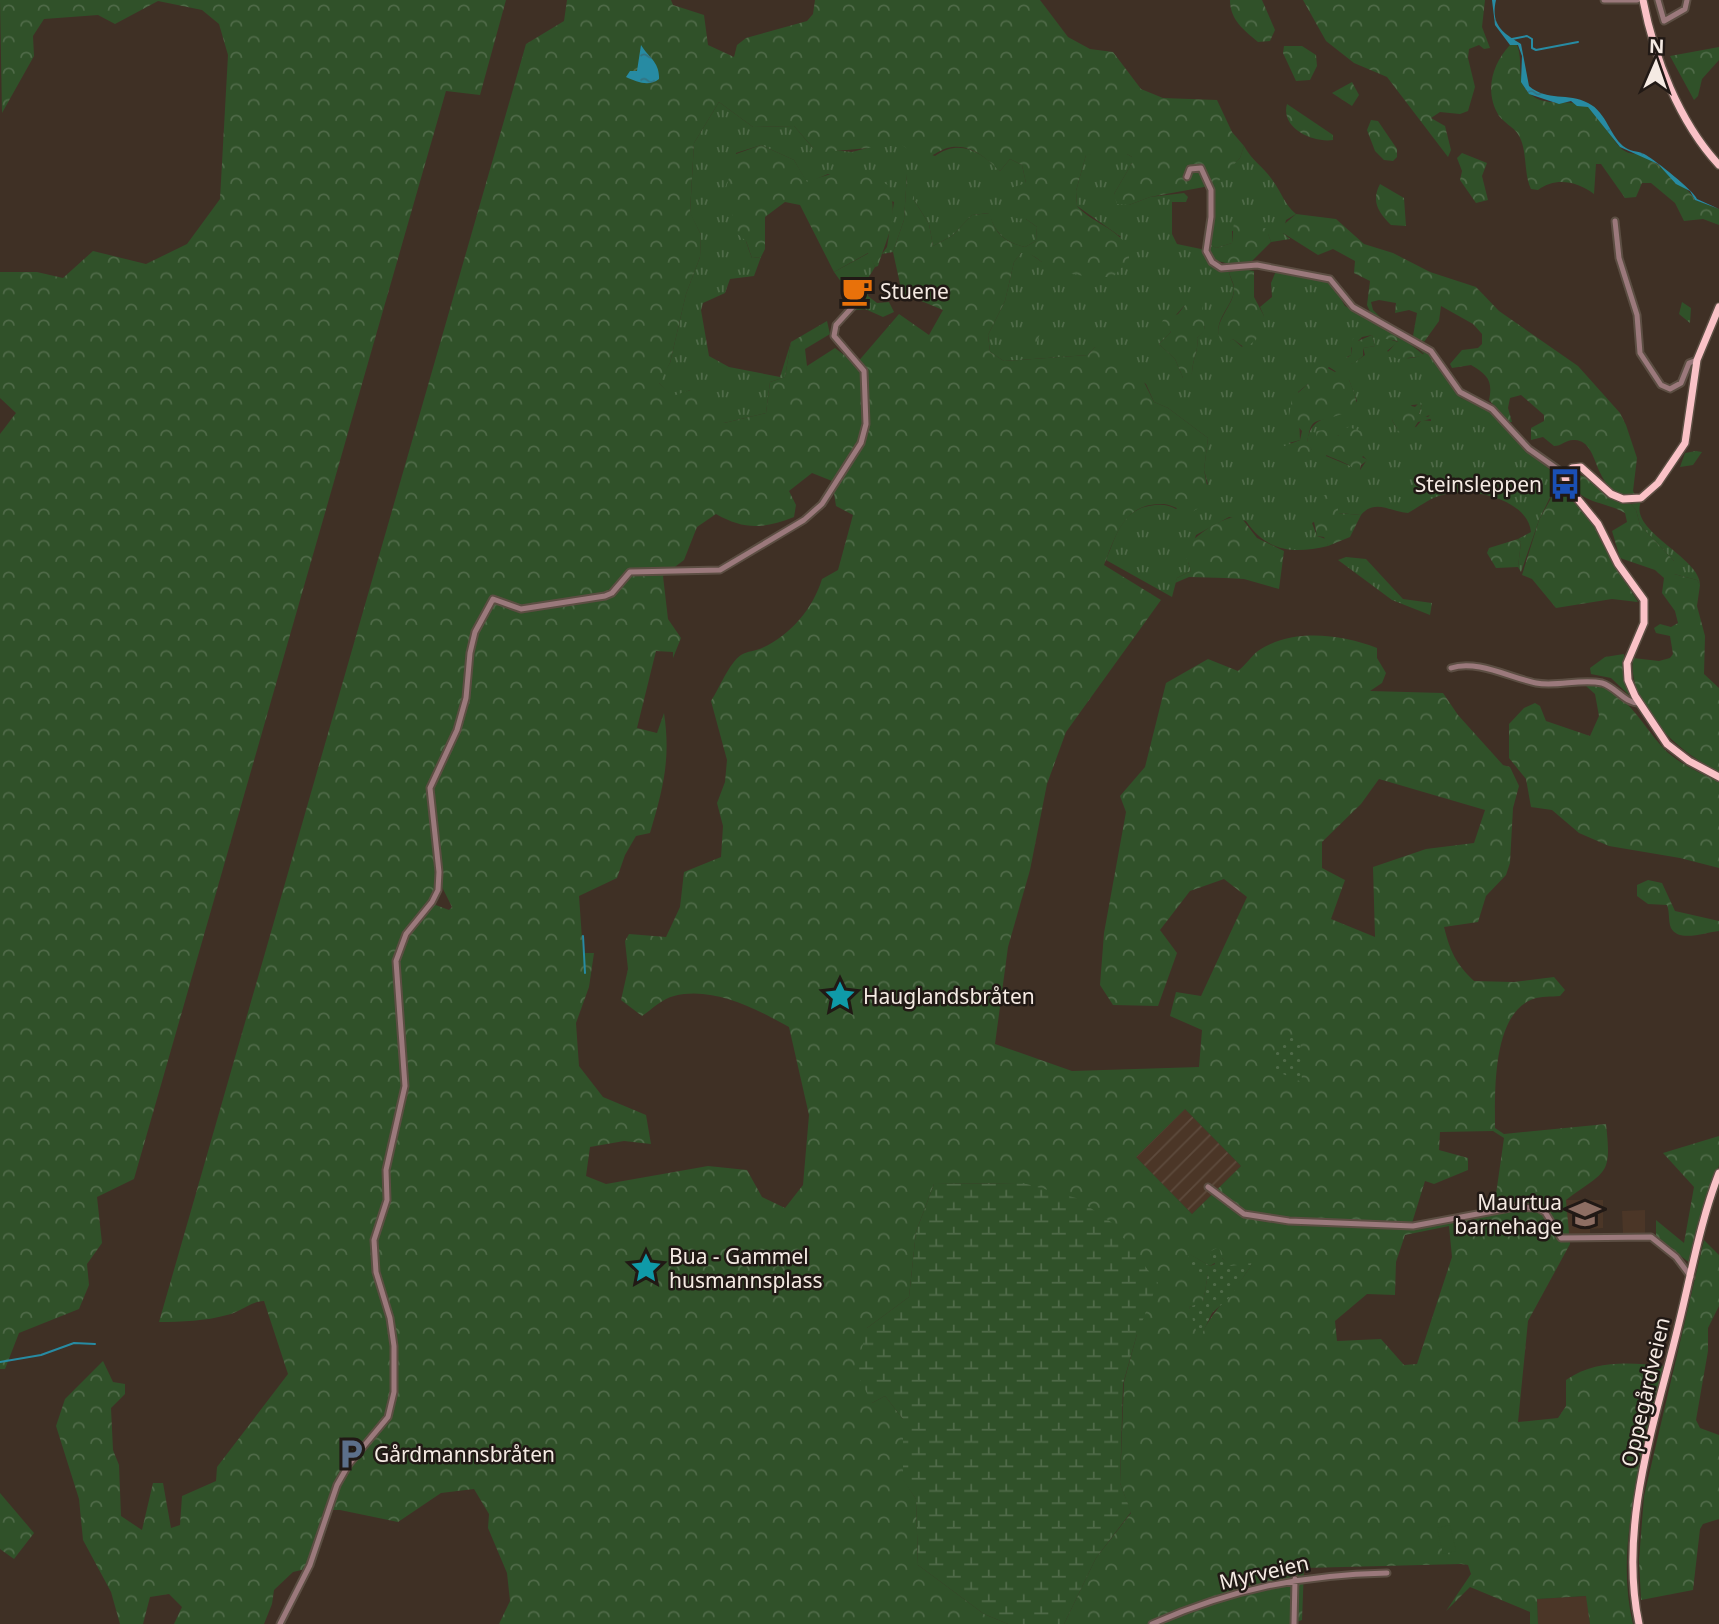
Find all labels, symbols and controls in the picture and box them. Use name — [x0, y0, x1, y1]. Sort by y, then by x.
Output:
north arrow — [1621, 28, 1691, 98]
text: N — [1648, 33, 1665, 59]
cafe icon: Stuene — [840, 274, 874, 308]
place label: Stuene — [880, 277, 949, 305]
bus stop icon: Steinsleppen — [1548, 467, 1582, 501]
place label: Steinsleppen — [1415, 470, 1542, 498]
place icon: Hauglandsbråten — [823, 979, 857, 1013]
place label: Hauglandsbråten — [863, 982, 1035, 1010]
place label: Maurtua barnehage — [1454, 1188, 1562, 1240]
school or university icon: Maurtua barnehage — [1568, 1197, 1602, 1231]
place label: Bua - Gammel husmannsplass — [669, 1242, 823, 1294]
place icon: Bua - Gammel husmannsplass — [629, 1251, 663, 1285]
street label: Oppegårdveien — [1614, 1314, 1676, 1470]
parking icon: Gårdmannsbråten — [334, 1437, 368, 1471]
place label: Gårdmannsbråten — [374, 1440, 555, 1468]
street label: Myrveien — [1216, 1548, 1312, 1596]

